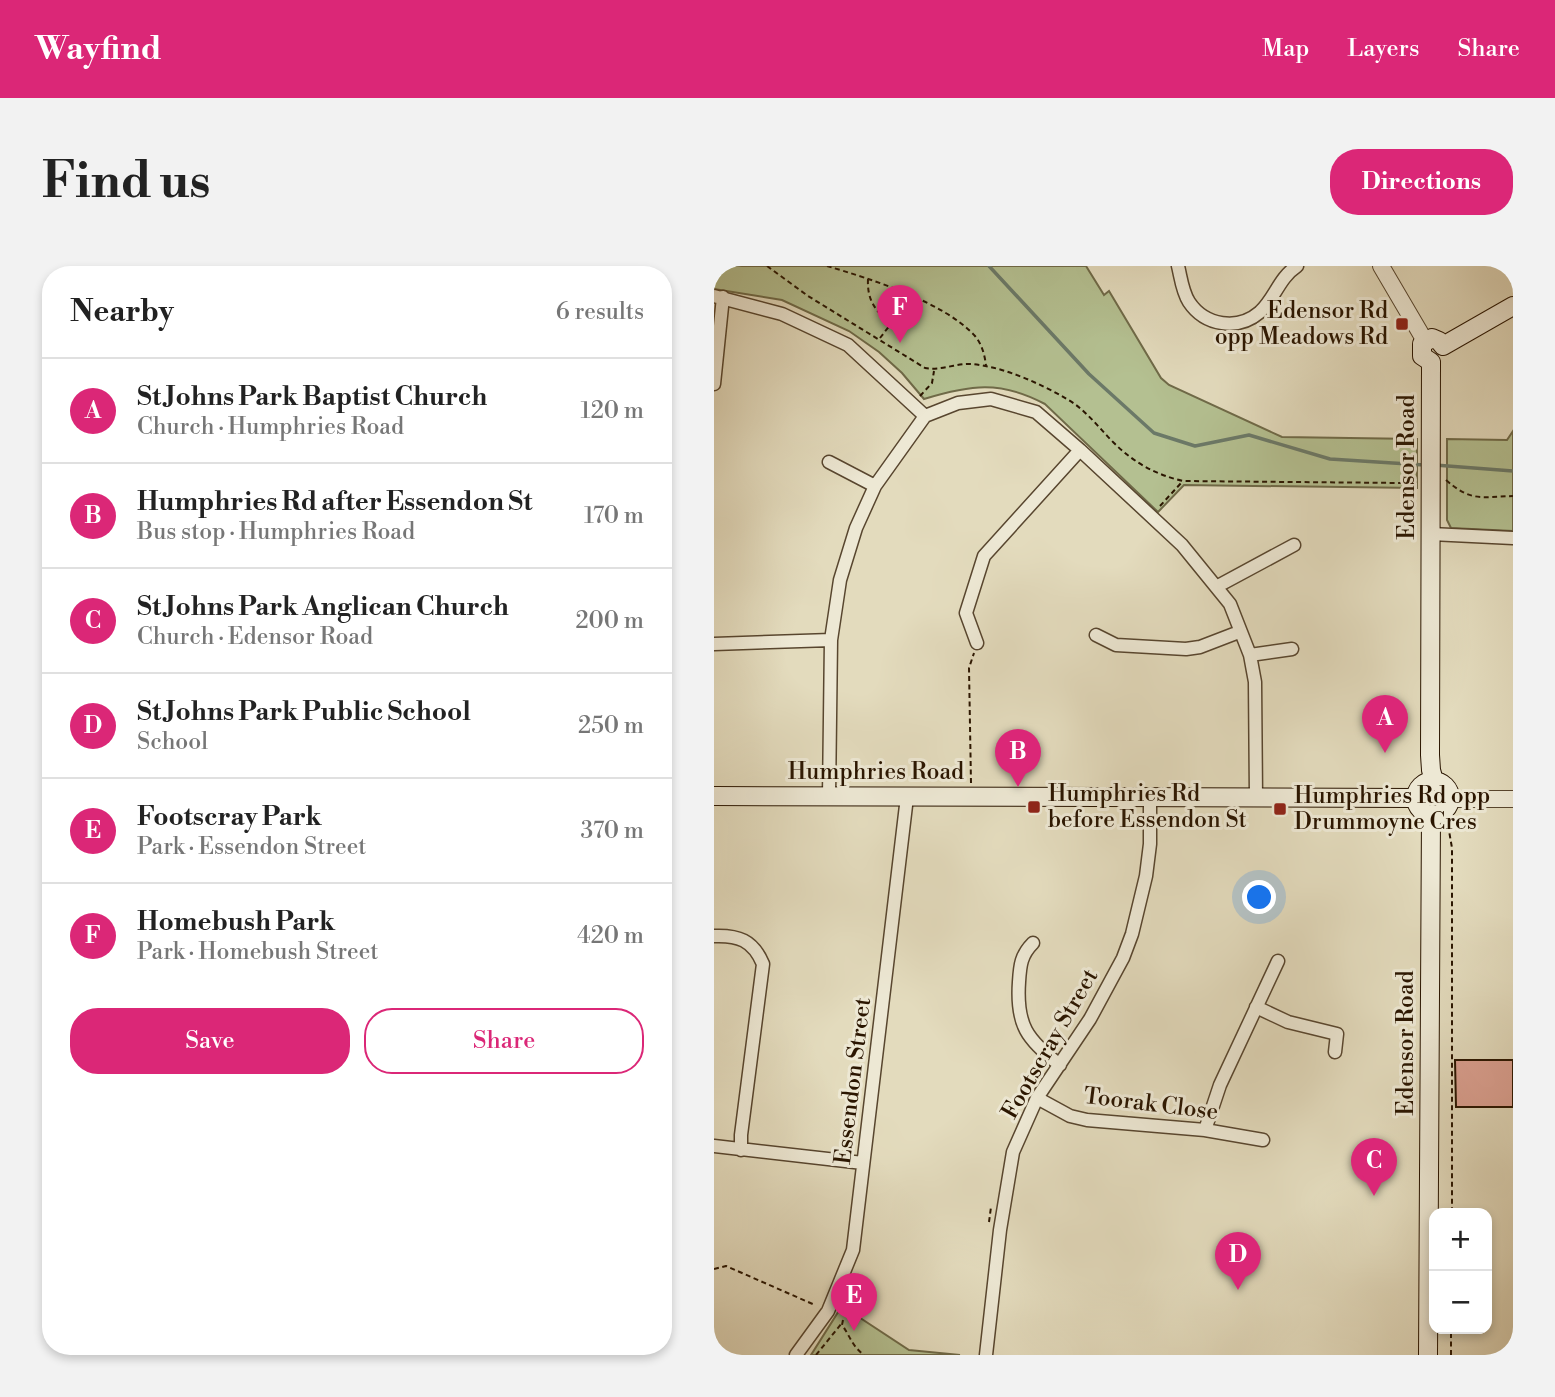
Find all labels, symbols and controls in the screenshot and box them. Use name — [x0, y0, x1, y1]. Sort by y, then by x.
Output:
text: Wayfind — [35, 29, 162, 70]
text: Map — [1262, 34, 1309, 64]
text: Layers — [1347, 34, 1419, 64]
text: Share — [1457, 34, 1520, 64]
button: Directions — [1330, 149, 1513, 215]
text: Find us — [42, 152, 211, 213]
pin: F — [877, 285, 923, 343]
text: Nearby — [70, 293, 174, 331]
place label: Edensor Rd opp Meadows Rd — [1215, 297, 1388, 351]
text: 6 results — [556, 298, 644, 326]
marker: Edensor Rd opp Meadows Rd — [1394, 316, 1410, 332]
text: St Johns Park Baptist Church — [137, 381, 487, 413]
street label: Edensor Road — [1393, 394, 1421, 540]
text: A — [85, 397, 101, 425]
text: 120 m — [580, 397, 644, 425]
text: Church · Humphries Road — [137, 413, 404, 441]
text: Humphries Rd after Essendon St — [137, 486, 533, 518]
text: B — [84, 502, 102, 530]
text: 170 m — [584, 502, 644, 530]
text: Bus stop · Humphries Road — [137, 518, 415, 546]
text: St Johns Park Anglican Church — [137, 591, 509, 623]
text: C — [85, 607, 101, 635]
text: 200 m — [576, 607, 644, 635]
text: Church · Edensor Road — [137, 623, 373, 651]
pin: A — [1362, 695, 1408, 753]
text: St Johns Park Public School — [137, 696, 471, 728]
text: D — [84, 712, 102, 740]
text: 250 m — [578, 712, 644, 740]
text: School — [137, 728, 208, 756]
pin: B — [995, 729, 1041, 787]
street label: Humphries Road — [788, 758, 964, 786]
place label: Humphries Rd before Essendon St — [1048, 780, 1247, 834]
place label: Humphries Rd opp Drummoyne Cres — [1294, 782, 1490, 836]
marker: Humphries Rd before Essendon St — [1026, 799, 1042, 815]
text: Footscray Park — [137, 801, 322, 833]
marker: Humphries Rd opp Drummoyne Cres — [1272, 801, 1288, 817]
text: E — [85, 817, 101, 845]
text: 370 m — [581, 817, 644, 845]
text: Park · Essendon Street — [137, 833, 366, 861]
your location — [1242, 880, 1276, 914]
text: Homebush Park — [137, 906, 335, 938]
text: F — [85, 922, 101, 950]
text: 420 m — [577, 922, 644, 950]
text: Park · Homebush Street — [137, 938, 378, 966]
street label: Footscray Street — [996, 964, 1104, 1124]
street label: Edensor Road — [1392, 970, 1420, 1116]
street label: Essendon Street — [829, 996, 877, 1166]
button: Save — [70, 1008, 350, 1074]
button: Share — [364, 1008, 644, 1074]
street label: Toorak Close — [1082, 1082, 1220, 1126]
pin: C — [1351, 1138, 1397, 1196]
map controls — [1429, 1208, 1492, 1334]
button: + — [1429, 1208, 1492, 1271]
pin: D — [1215, 1232, 1261, 1290]
button: − — [1429, 1271, 1492, 1334]
pin: E — [831, 1273, 877, 1331]

